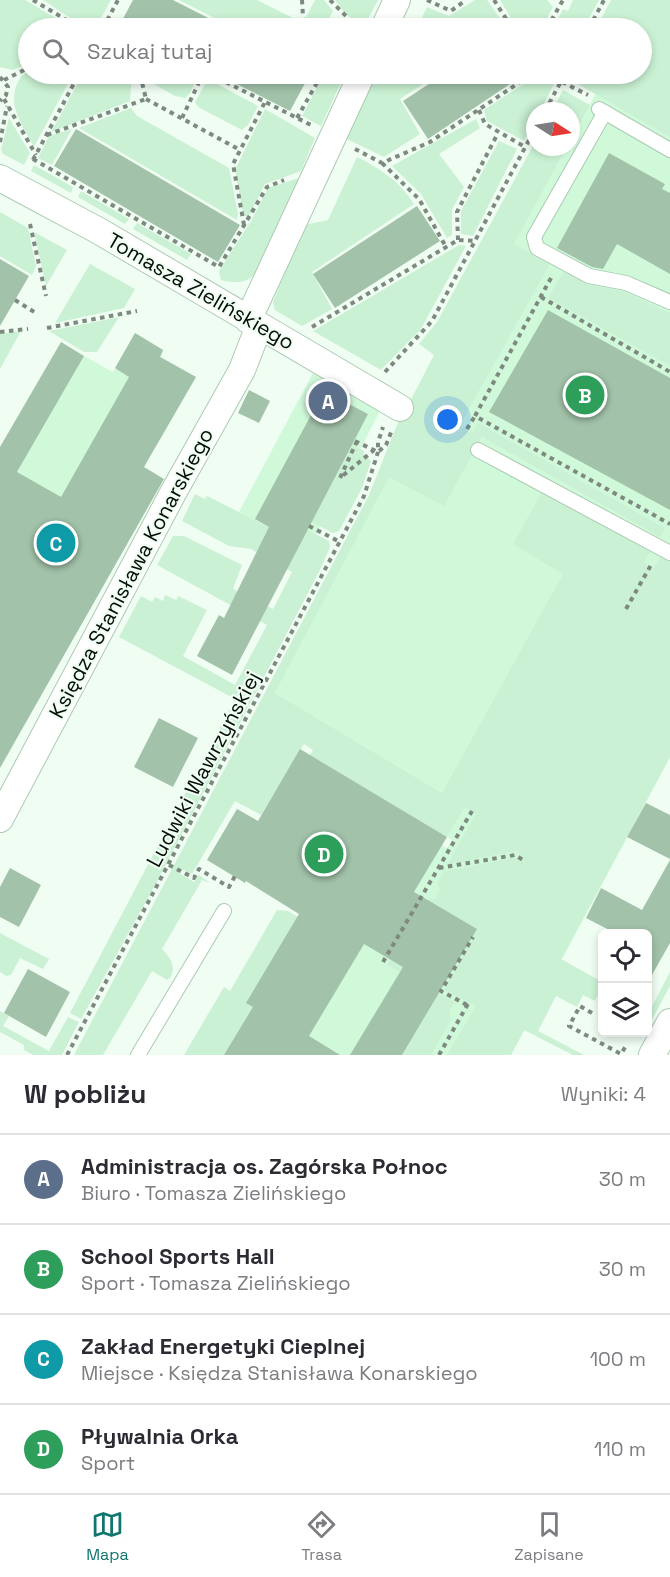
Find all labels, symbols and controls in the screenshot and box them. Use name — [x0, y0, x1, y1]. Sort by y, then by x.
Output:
search box — [18, 18, 652, 84]
icon: search — [39, 35, 72, 68]
text: Szukaj tutaj — [87, 37, 212, 65]
north arrow — [526, 102, 580, 156]
street label: Tomasza Zielińskiego — [102, 226, 300, 356]
pin: B — [566, 372, 604, 418]
pin: A — [308, 378, 348, 424]
your location — [433, 405, 462, 434]
street label: Księdza Stanisława Konarskiego — [43, 423, 219, 723]
pin: C — [36, 520, 76, 566]
street label: Ludwiki Wawrzyńskiej — [140, 666, 266, 872]
pin: D — [304, 832, 344, 876]
map controls — [598, 929, 652, 1037]
button: locate — [598, 929, 652, 983]
button: layers — [598, 983, 652, 1037]
text: W pobliżu — [24, 1077, 146, 1111]
text: Wyniki: 4 — [561, 1081, 646, 1107]
text: Administracja os. Zagórska Połnoc — [81, 1152, 448, 1180]
text: A — [37, 1166, 50, 1192]
text: 30 m — [599, 1166, 646, 1192]
text: Biuro · Tomasza Zielińskiego — [81, 1180, 346, 1206]
text: School Sports Hall — [81, 1242, 275, 1270]
text: B — [37, 1256, 50, 1282]
text: 30 m — [599, 1256, 646, 1282]
text: Sport · Tomasza Zielińskiego — [81, 1270, 351, 1296]
text: Zakład Energetyki Cieplnej — [81, 1332, 365, 1360]
text: C — [37, 1346, 50, 1372]
text: 100 m — [590, 1346, 646, 1372]
text: Miejsce · Księdza Stanisława Konarskiego — [81, 1360, 478, 1386]
text: Pływalnia Orka — [81, 1422, 238, 1450]
text: D — [37, 1436, 50, 1462]
text: 110 m — [594, 1436, 646, 1462]
text: Sport — [81, 1450, 135, 1476]
tab: Mapa — [86, 1508, 129, 1565]
tab: Trasa — [301, 1508, 342, 1565]
tab: Zapisane — [514, 1508, 584, 1565]

